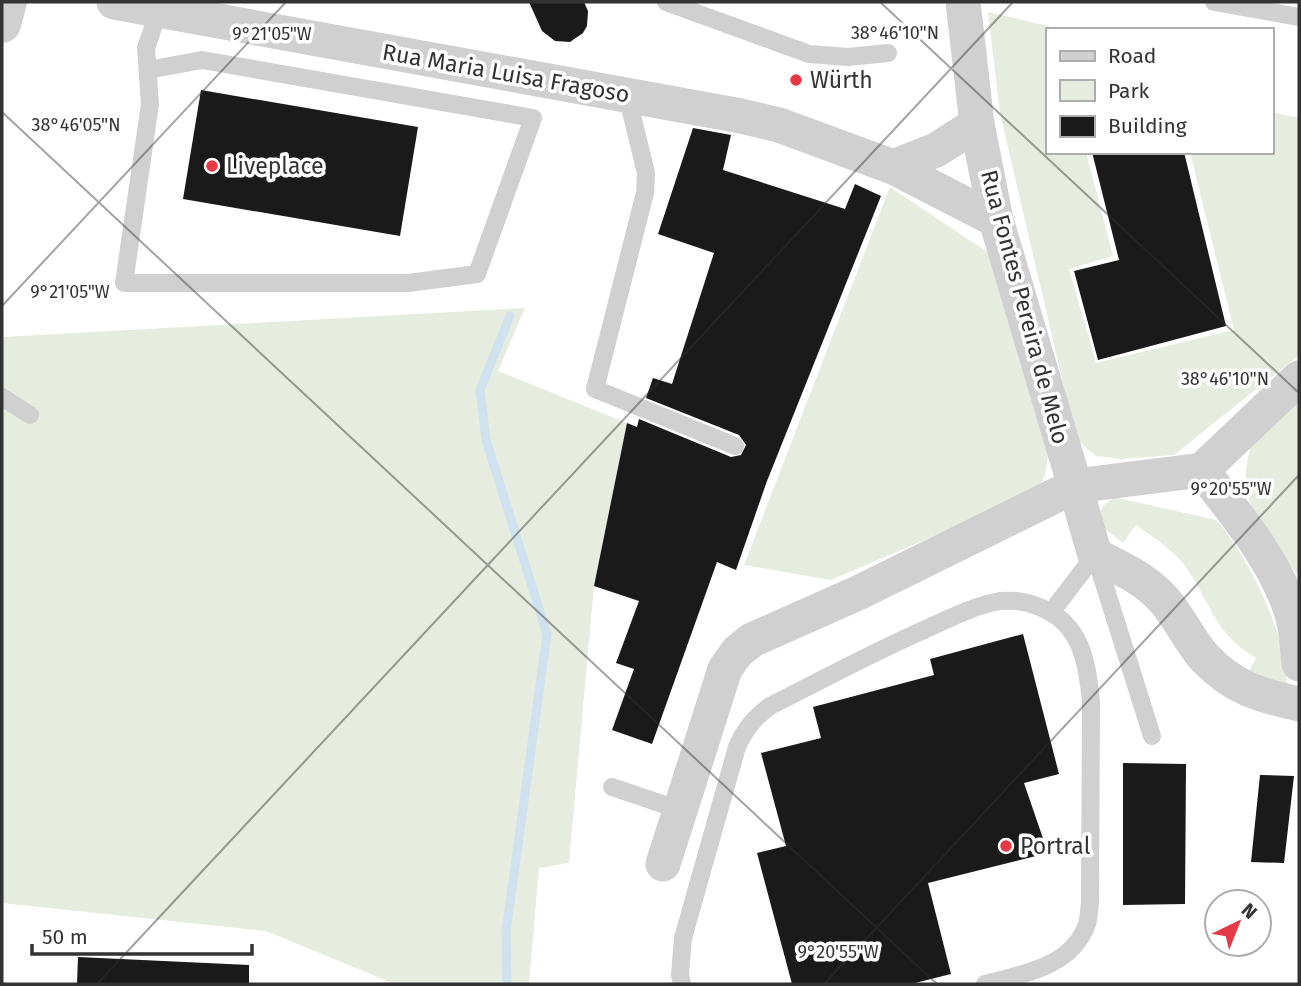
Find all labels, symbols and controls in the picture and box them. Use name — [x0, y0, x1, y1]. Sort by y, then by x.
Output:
text: 38°46'10"N — [851, 22, 939, 44]
text: 9°21'05"W — [232, 23, 312, 45]
legend — [1046, 28, 1273, 154]
street label: Rua Maria Luisa Fragoso — [380, 37, 632, 109]
text: Road — [1108, 43, 1156, 69]
place label: Würth — [810, 66, 873, 94]
marker: Würth — [788, 72, 804, 88]
text: Park — [1108, 78, 1150, 104]
text: Building — [1108, 113, 1187, 139]
text: 38°46'05"N — [32, 114, 120, 136]
place label: Liveplace — [226, 152, 324, 180]
marker: Liveplace — [204, 158, 220, 174]
street label: Rua Fontes Pereira de Melo — [975, 167, 1075, 447]
text: 9°21'05"W — [30, 281, 110, 303]
text: 38°46'10"N — [1181, 368, 1269, 390]
text: 9°20'55"W — [1190, 478, 1272, 500]
place label: Portral — [1020, 832, 1091, 860]
marker: Portral — [998, 838, 1014, 854]
north arrow — [1203, 888, 1273, 958]
text: N — [1237, 898, 1262, 924]
scale bar — [32, 912, 252, 956]
text: 50 m — [42, 924, 88, 950]
text: 9°20'55"W — [797, 941, 879, 963]

